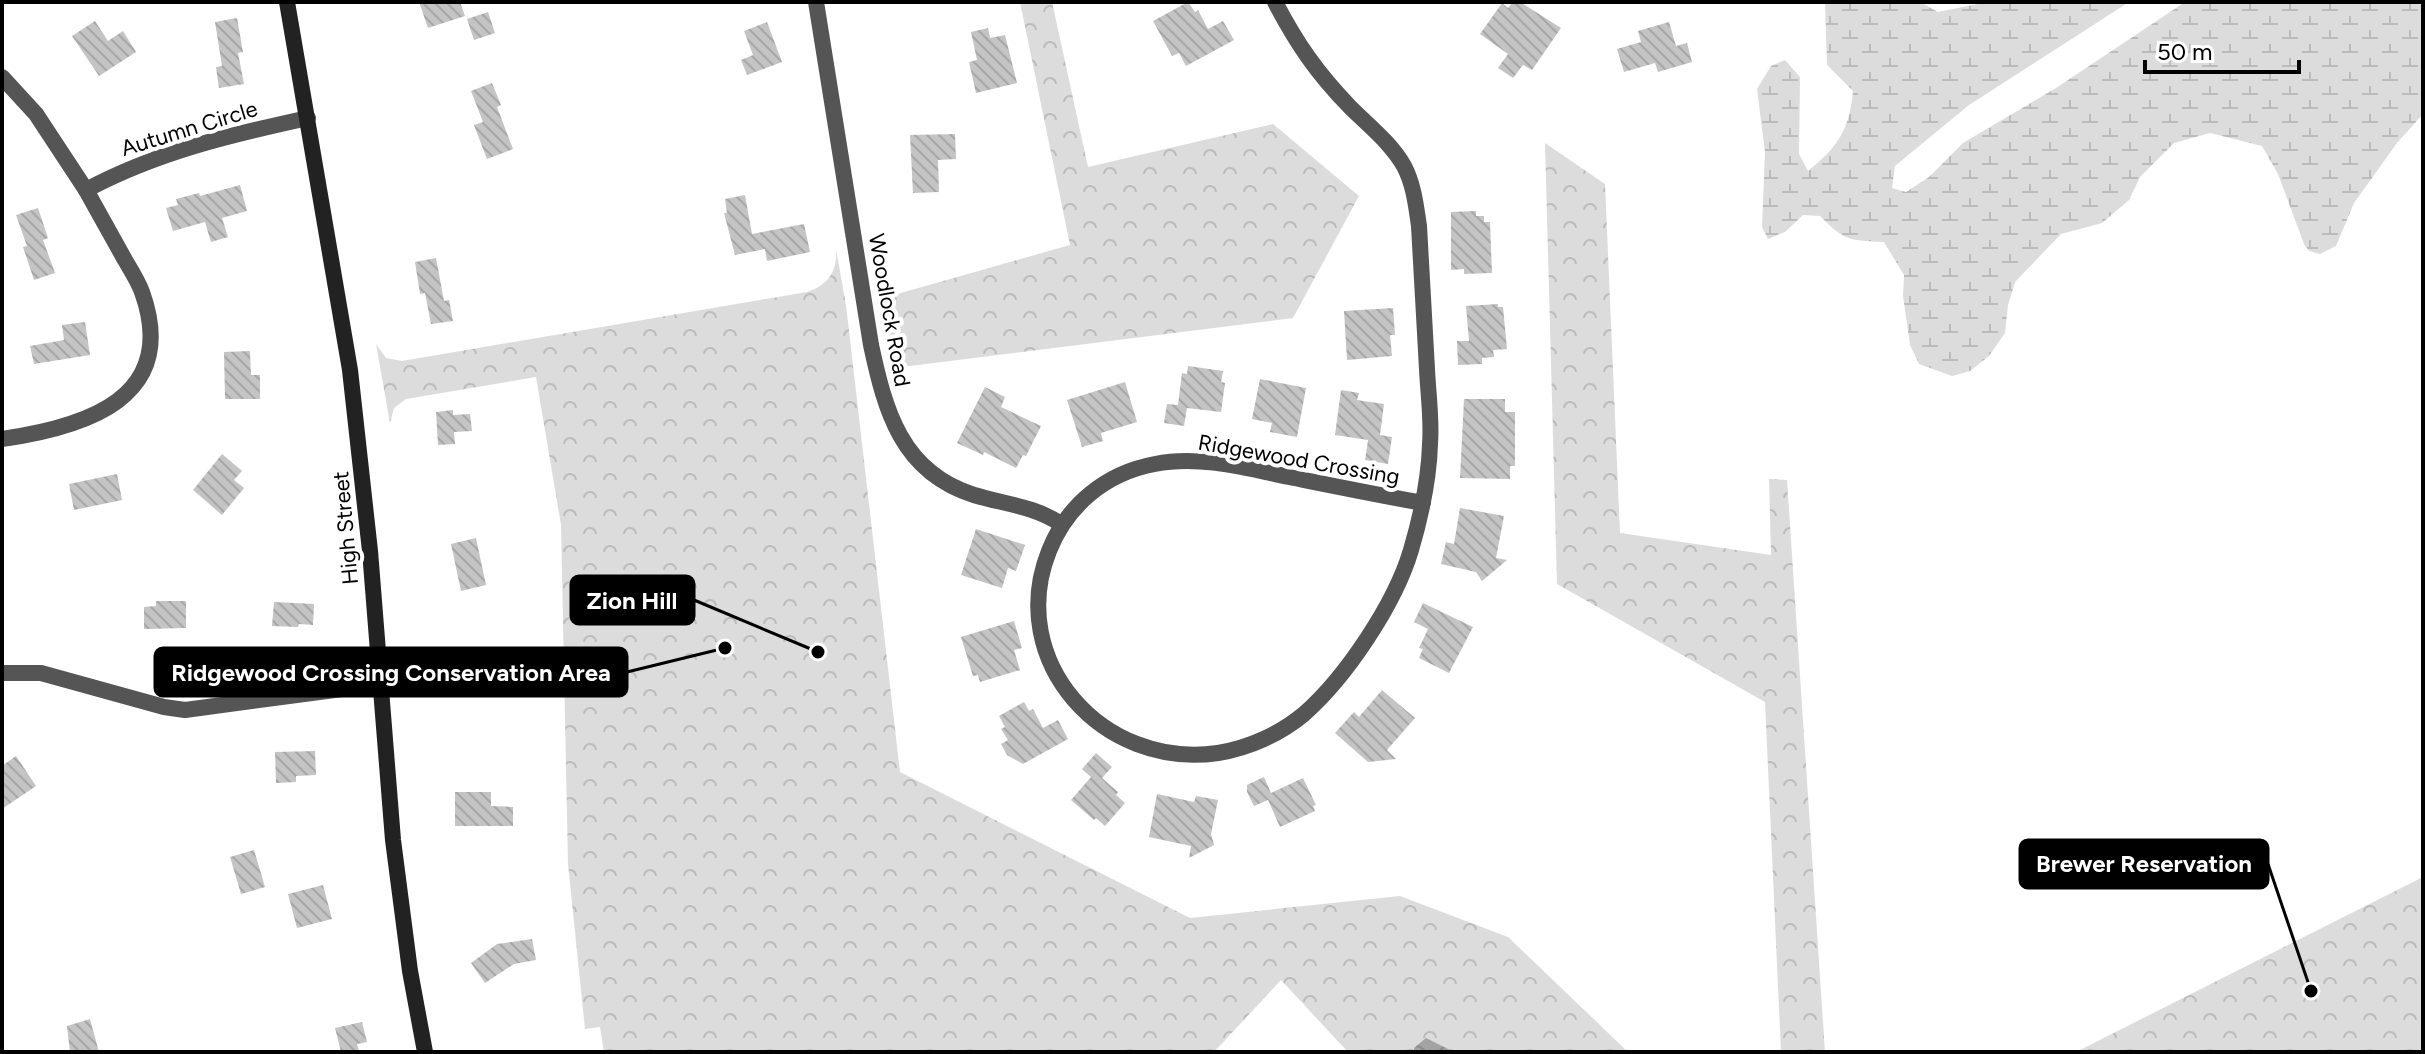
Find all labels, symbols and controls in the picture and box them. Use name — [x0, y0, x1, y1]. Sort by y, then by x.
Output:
scale bar — [2145, 24, 2299, 74]
text: 50 m — [2157, 37, 2213, 66]
street label: Autumn Circle — [118, 95, 261, 162]
street label: Woodlock Road — [863, 231, 916, 389]
street label: Ridgewood Crossing — [1196, 428, 1402, 491]
street label: High Street — [327, 470, 364, 586]
callout: Zion Hill — [571, 576, 694, 624]
text: Zion Hill — [587, 586, 677, 615]
callout: Ridgewood Crossing Conservation Area — [155, 648, 627, 696]
text: Ridgewood Crossing Conservation Area — [171, 658, 611, 687]
callout: Brewer Reservation — [2020, 840, 2268, 888]
text: Brewer Reservation — [2036, 849, 2252, 878]

